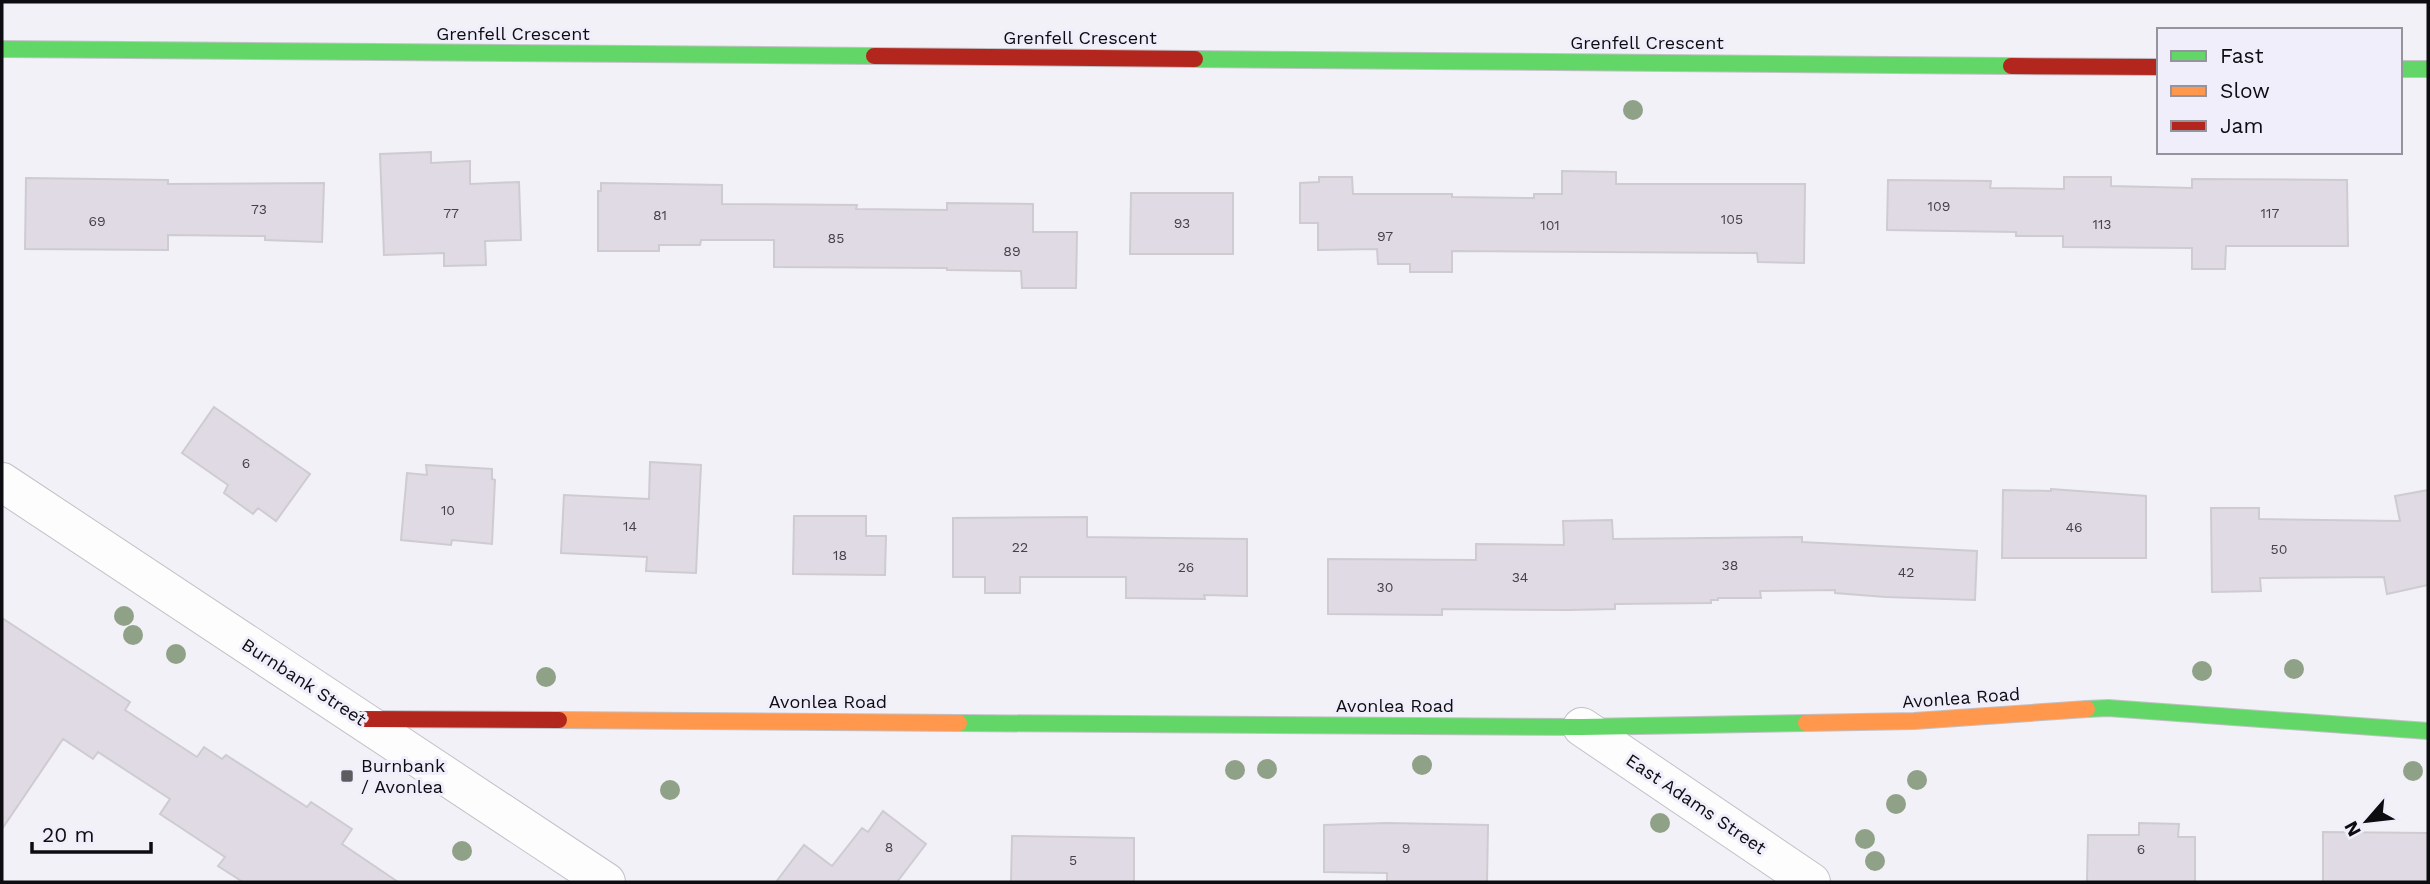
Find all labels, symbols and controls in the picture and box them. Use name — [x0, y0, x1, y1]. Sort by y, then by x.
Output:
street label: Grenfell Crescent — [436, 23, 590, 44]
street label: Grenfell Crescent — [1003, 27, 1157, 48]
legend — [2157, 28, 2402, 154]
street label: Grenfell Crescent — [1570, 32, 1724, 53]
text: Fast — [2220, 43, 2264, 68]
text: Slow — [2220, 78, 2270, 103]
text: Jam — [2220, 113, 2263, 138]
house number: 109 — [1928, 198, 1950, 214]
house number: 73 — [251, 201, 267, 217]
house number: 77 — [443, 205, 459, 221]
house number: 117 — [2261, 205, 2280, 221]
house number: 81 — [653, 207, 667, 223]
house number: 105 — [1721, 211, 1743, 227]
house number: 69 — [88, 213, 106, 229]
house number: 93 — [1174, 215, 1190, 231]
house number: 113 — [2092, 216, 2112, 232]
house number: 101 — [1540, 217, 1560, 233]
house number: 97 — [1377, 228, 1393, 244]
house number: 85 — [828, 230, 844, 246]
house number: 89 — [1003, 243, 1021, 259]
house number: 6 — [242, 455, 250, 471]
house number: 10 — [441, 502, 455, 518]
house number: 14 — [623, 518, 637, 534]
house number: 46 — [2065, 519, 2083, 535]
house number: 22 — [1012, 539, 1028, 555]
house number: 50 — [2271, 541, 2287, 557]
house number: 18 — [833, 547, 847, 563]
house number: 38 — [1722, 557, 1738, 573]
house number: 26 — [1178, 559, 1194, 575]
house number: 42 — [1898, 564, 1914, 580]
house number: 34 — [1512, 569, 1528, 585]
house number: 30 — [1377, 579, 1393, 595]
street label: Burnbank Street — [238, 634, 371, 730]
street label: Avonlea Road — [1901, 683, 2021, 712]
street label: Avonlea Road — [769, 691, 887, 712]
street label: Avonlea Road — [1336, 695, 1454, 716]
street label: East Adams Street — [1622, 749, 1771, 858]
place label: Burnbank / Avonlea — [361, 755, 445, 797]
marker: Burnbank / Avonlea — [339, 768, 355, 784]
north arrow — [2332, 786, 2402, 856]
scale bar — [32, 810, 150, 854]
text: N — [2339, 817, 2366, 840]
text: 20 m — [42, 822, 94, 847]
house number: 8 — [885, 839, 893, 855]
house number: 9 — [1402, 840, 1410, 856]
house number: 6 — [2137, 841, 2145, 857]
house number: 5 — [1069, 852, 1077, 868]

